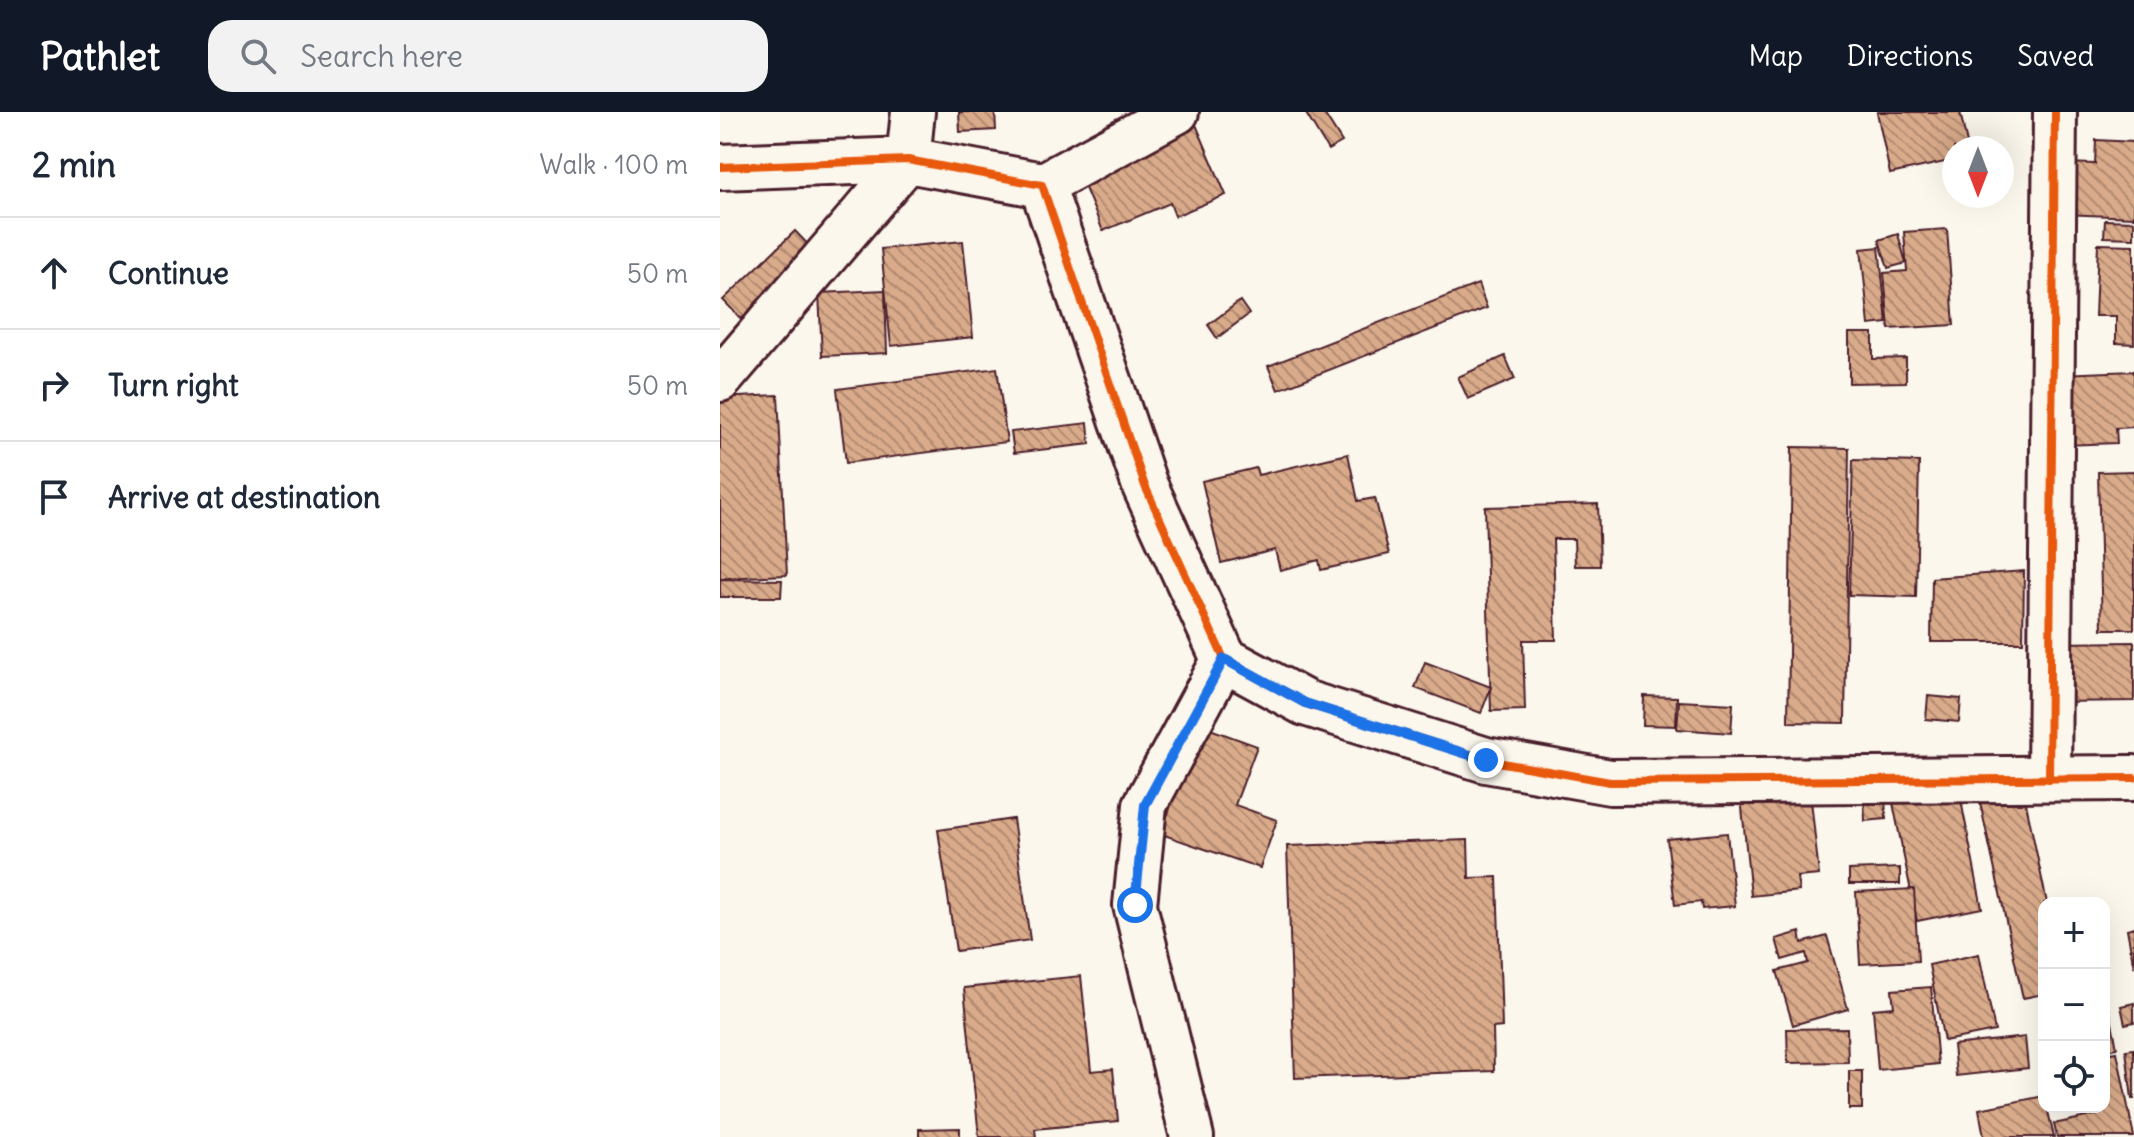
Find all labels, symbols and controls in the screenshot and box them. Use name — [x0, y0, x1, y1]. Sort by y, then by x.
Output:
search box — [208, 20, 768, 92]
text: Pathlet — [40, 33, 160, 80]
icon: search — [236, 34, 280, 78]
text: Search here — [300, 37, 463, 75]
text: Map — [1748, 38, 1803, 74]
text: Directions — [1847, 38, 1973, 74]
text: Saved — [2017, 38, 2094, 74]
north arrow — [1942, 136, 2014, 208]
text: 2 min — [32, 143, 116, 186]
text: Walk · 100 m — [540, 148, 688, 181]
icon: ahead — [32, 251, 76, 295]
text: Continue — [108, 254, 229, 292]
text: 50 m — [627, 257, 688, 290]
icon: right — [32, 363, 76, 407]
text: Turn right — [108, 366, 239, 404]
text: 50 m — [627, 369, 688, 402]
icon: arrive — [32, 475, 76, 519]
text: Arrive at destination — [108, 478, 380, 516]
route end — [1468, 742, 1504, 778]
route start — [1117, 887, 1153, 923]
map controls — [2038, 897, 2110, 1113]
button: + — [2038, 897, 2110, 969]
button: − — [2038, 969, 2110, 1041]
button: locate — [2038, 1041, 2110, 1113]

